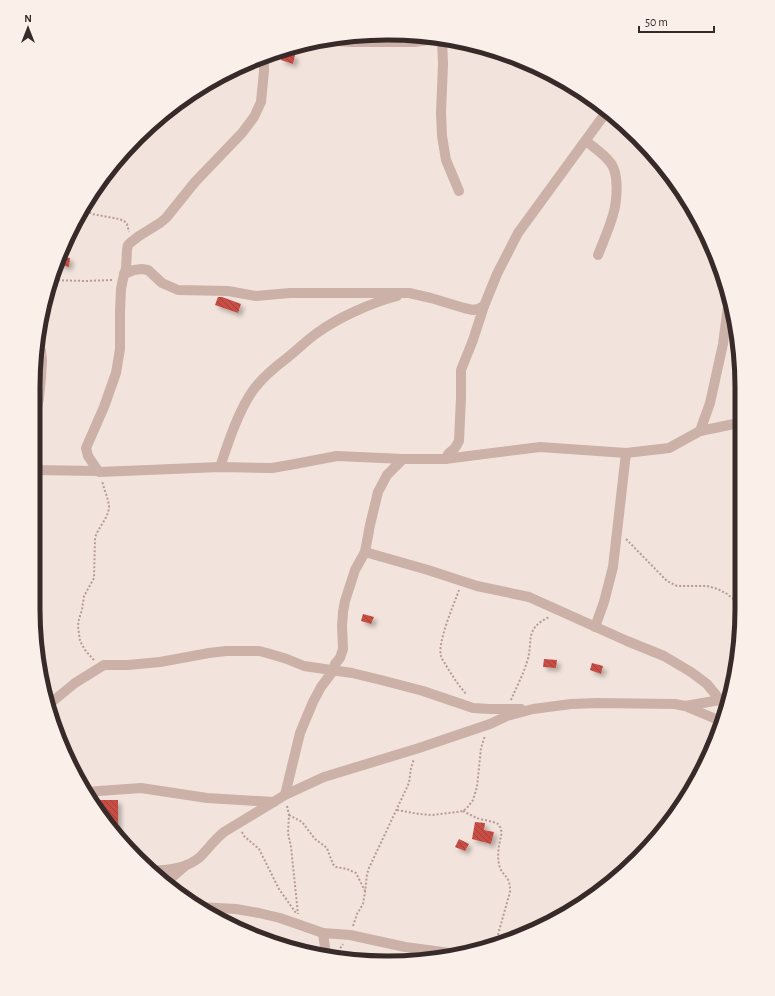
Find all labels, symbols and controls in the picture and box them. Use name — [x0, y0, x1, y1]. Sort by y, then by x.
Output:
north arrow — [8, 8, 48, 48]
scale bar — [639, 8, 714, 34]
text: N — [24, 13, 32, 24]
text: 50 m — [645, 16, 668, 28]

